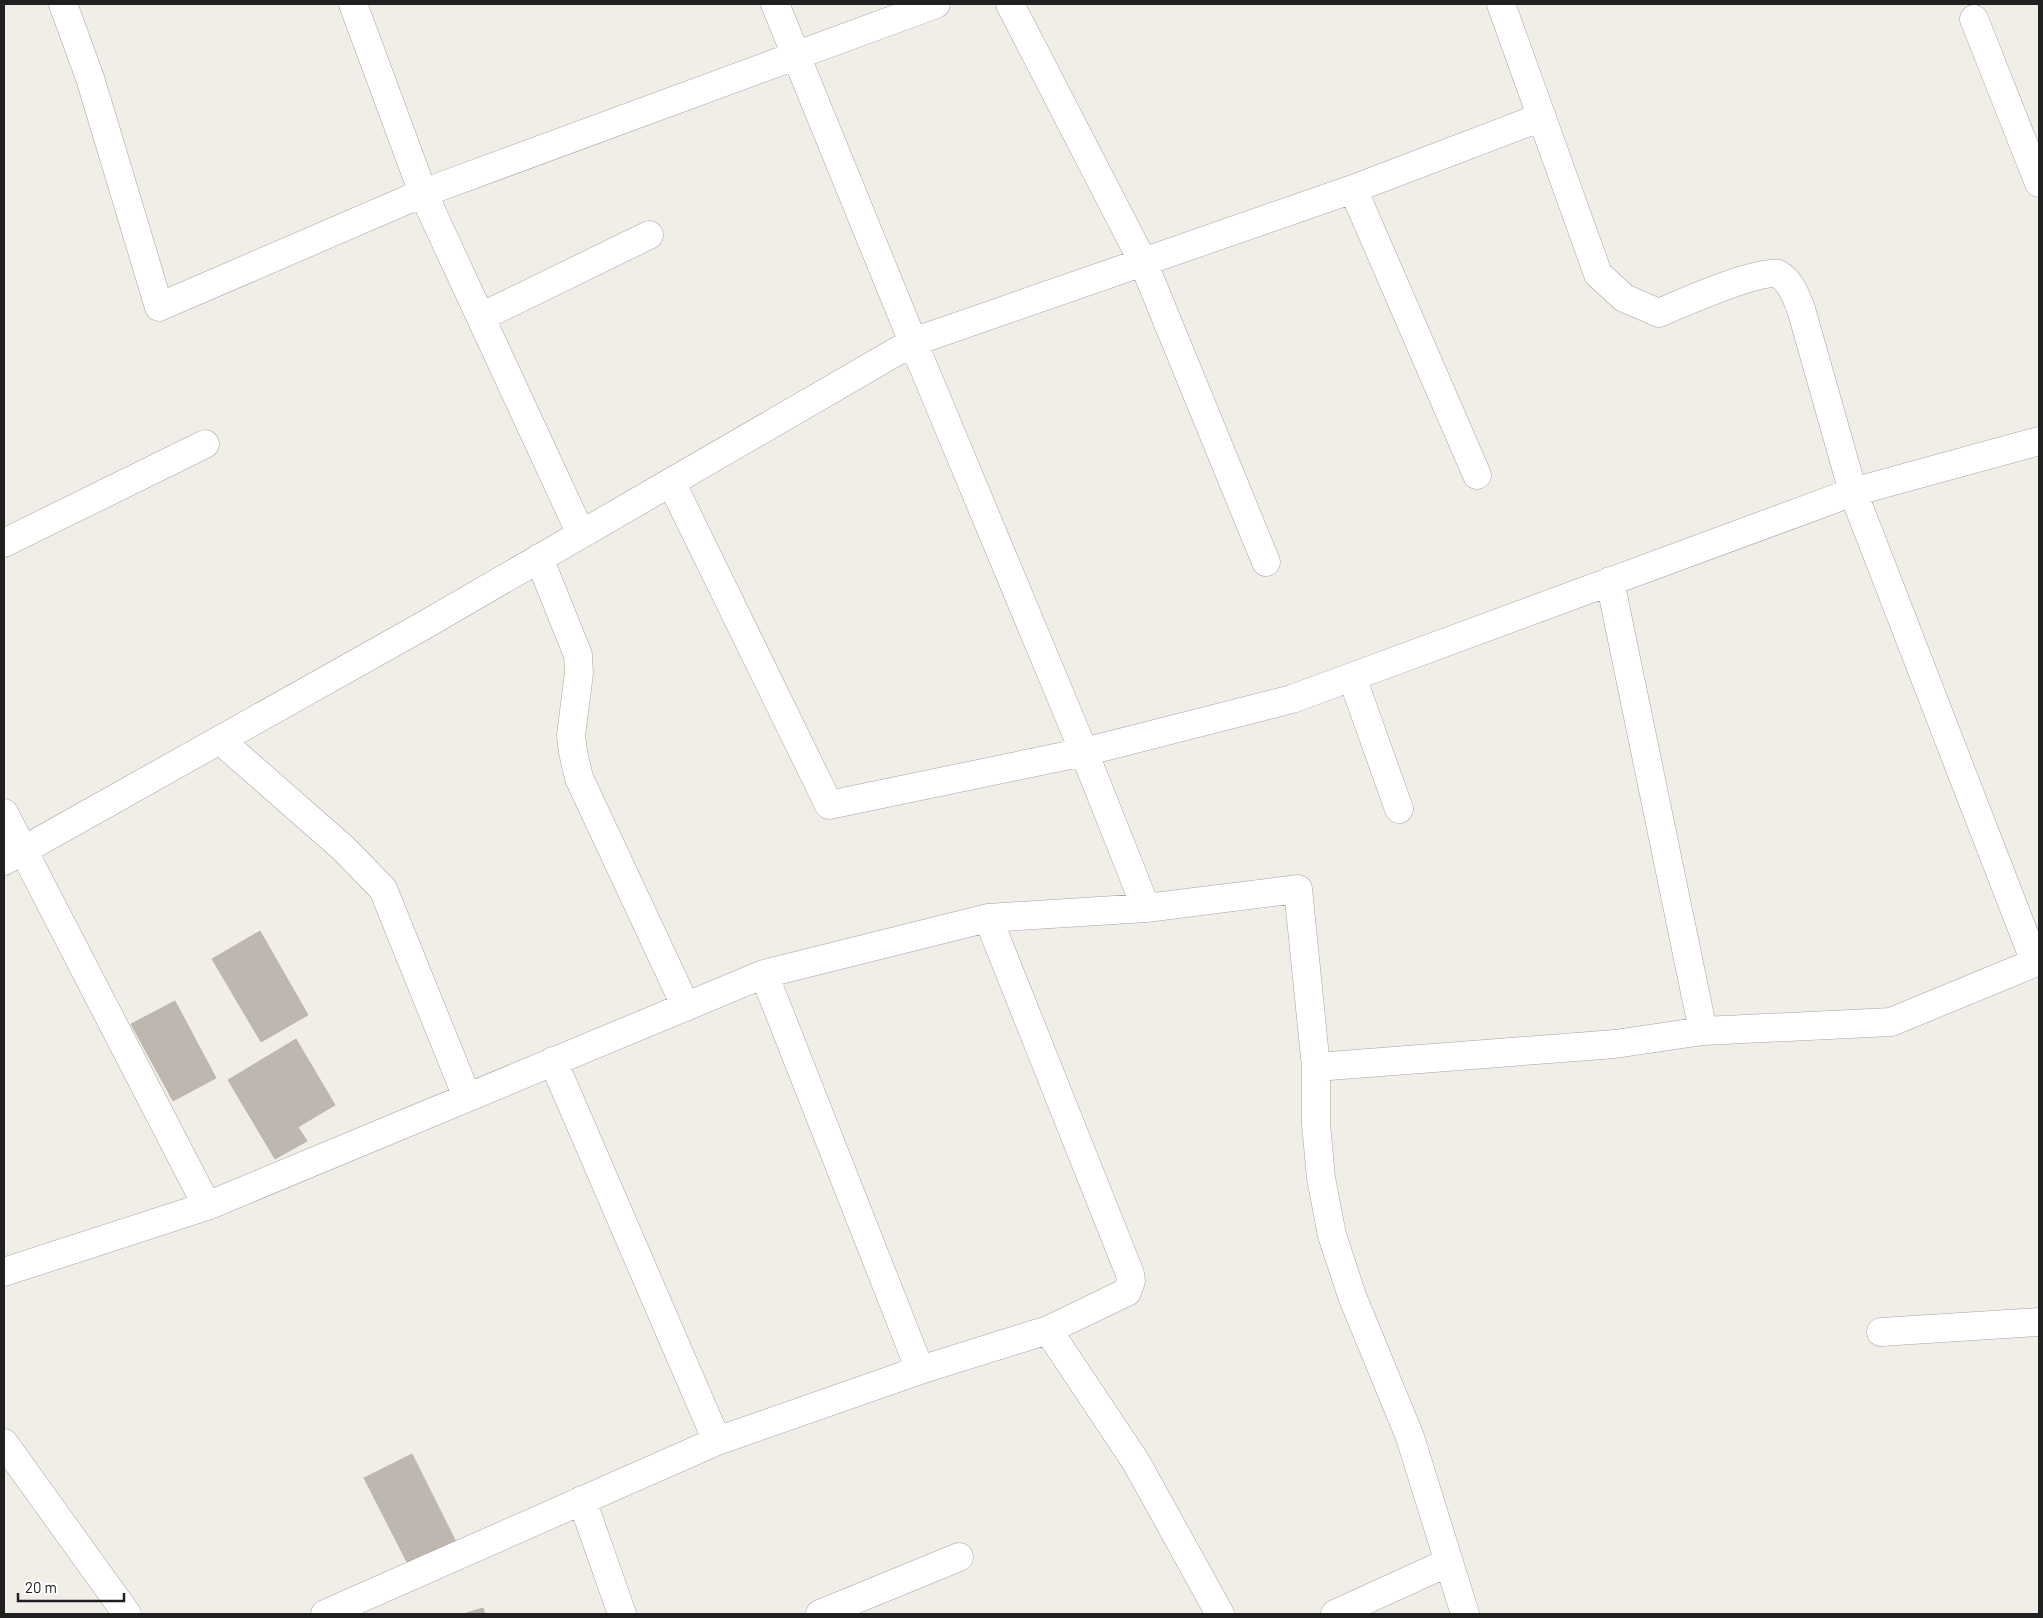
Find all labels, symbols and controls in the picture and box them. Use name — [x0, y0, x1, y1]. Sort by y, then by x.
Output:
scale bar — [18, 1570, 124, 1602]
text: 20 m — [25, 1578, 57, 1596]

